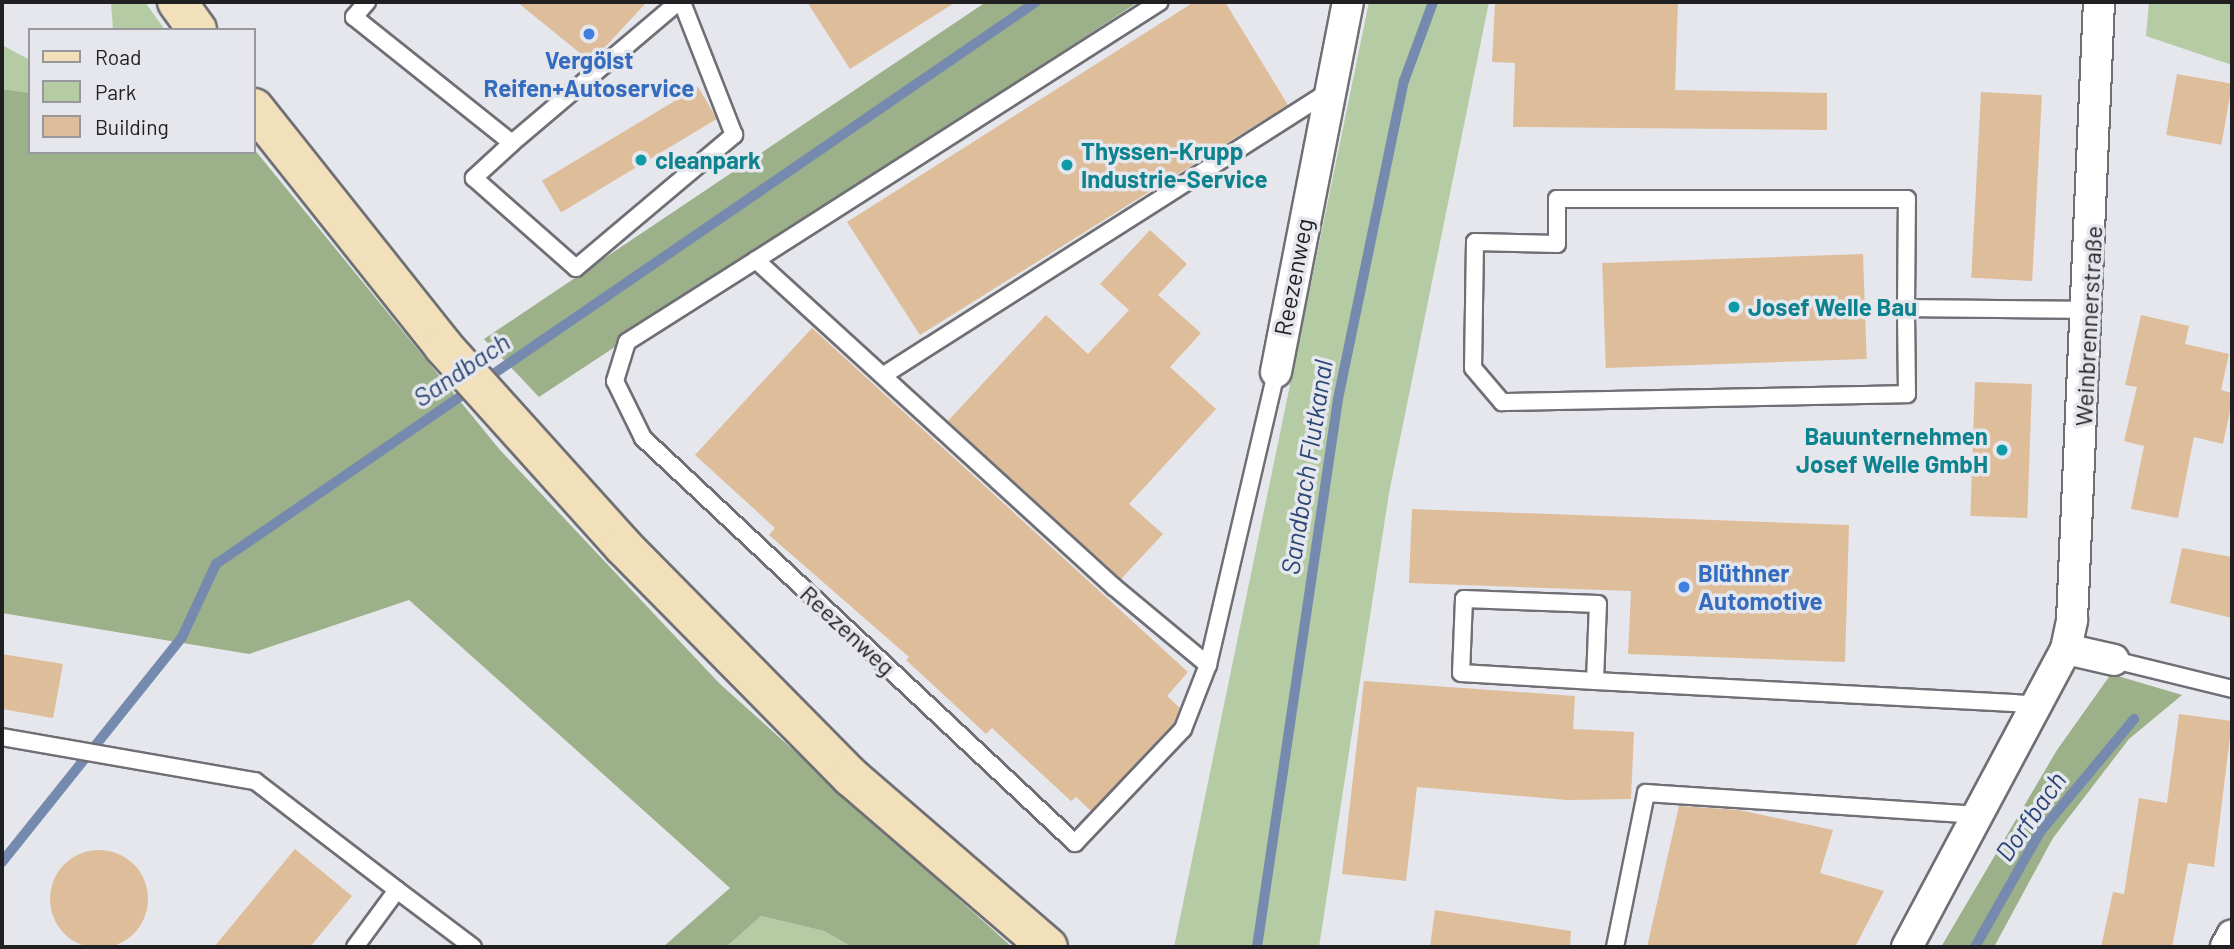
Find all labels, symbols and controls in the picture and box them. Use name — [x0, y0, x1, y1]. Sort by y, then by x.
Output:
marker: Vergölst Reifen+Autoservice — [581, 26, 597, 42]
legend — [28, 28, 256, 154]
text: Road — [95, 44, 141, 69]
place label: Vergölst Reifen+Autoservice — [484, 46, 694, 102]
text: Park — [95, 79, 136, 104]
text: Building — [95, 114, 169, 139]
place label: Thyssen-Krupp Industrie-Service — [1081, 137, 1268, 193]
place label: cleanpark — [655, 146, 761, 174]
marker: cleanpark — [633, 152, 649, 168]
marker: Thyssen-Krupp Industrie-Service — [1059, 157, 1075, 173]
street label: Reezenweg — [1268, 216, 1318, 338]
street label: Weinbrennerstraße — [2068, 225, 2108, 427]
place label: Josef Welle Bau — [1748, 293, 1917, 321]
marker: Josef Welle Bau — [1726, 299, 1742, 315]
water label: Sandbach — [407, 325, 515, 413]
water label: Sandbach Flutkanal — [1274, 357, 1338, 577]
place label: Bauunternehmen Josef Welle GmbH — [1796, 422, 1988, 478]
marker: Bauunternehmen Josef Welle GmbH — [1994, 442, 2010, 458]
place label: Blüthner Automotive — [1698, 559, 1823, 615]
street label: Reezenweg — [795, 579, 901, 681]
marker: Blüthner Automotive — [1676, 579, 1692, 595]
water label: Dorfbach — [1988, 765, 2072, 867]

